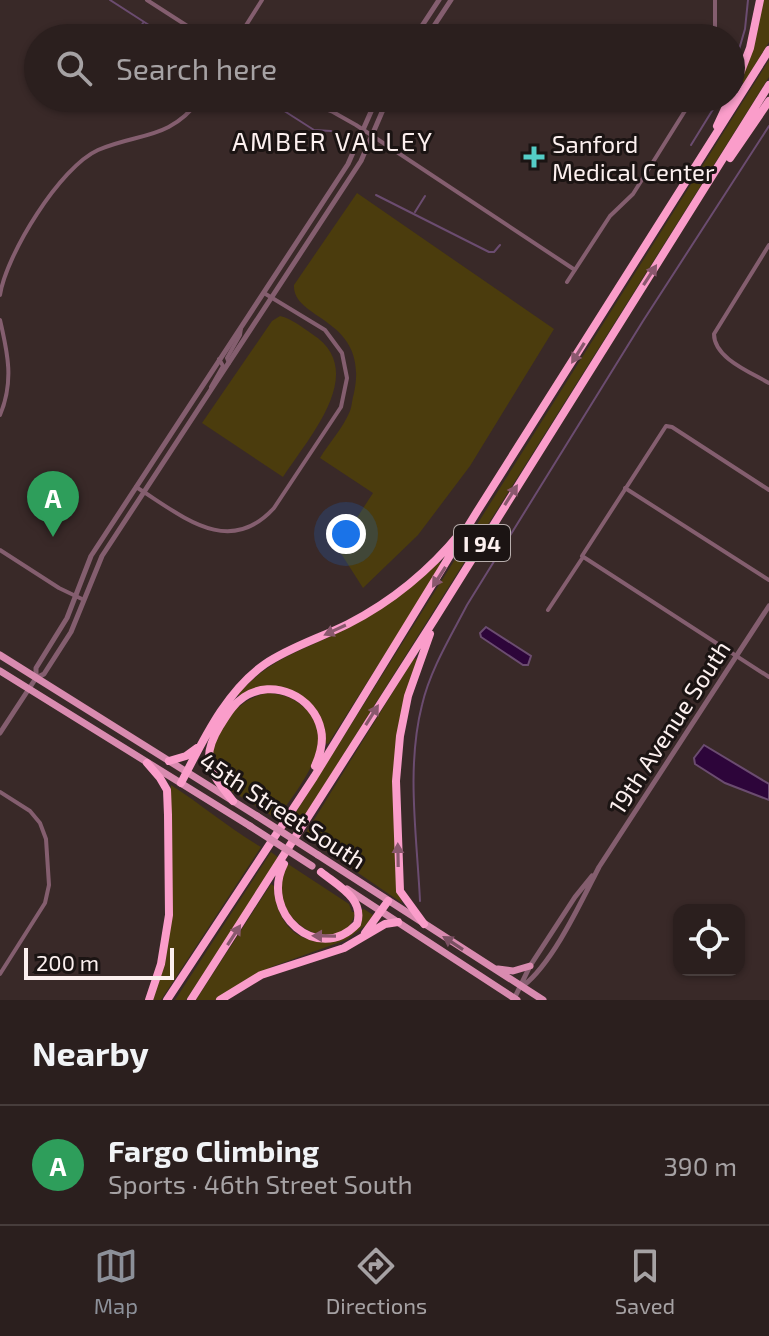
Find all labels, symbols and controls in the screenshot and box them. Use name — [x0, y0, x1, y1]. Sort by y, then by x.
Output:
search box — [24, 24, 745, 112]
icon: search — [52, 46, 96, 90]
text: Search here — [116, 50, 277, 86]
district label: AMBER VALLEY — [232, 125, 434, 156]
place label: Sanford Medical Center — [552, 129, 715, 186]
marker: Sanford Medical Center — [523, 146, 545, 168]
one-way arrow — [642, 264, 657, 286]
one-way arrow — [572, 342, 586, 364]
pin: A — [27, 471, 79, 537]
one-way arrow — [504, 484, 518, 506]
your location — [326, 514, 366, 554]
road number: I 94 — [454, 525, 510, 561]
one-way arrow — [431, 566, 446, 587]
one-way arrow — [323, 623, 346, 637]
street label: 19th Avenue South — [602, 635, 736, 819]
one-way arrow — [365, 704, 379, 726]
street label: 45th Street South — [195, 746, 371, 874]
one-way arrow — [391, 842, 404, 867]
map controls — [673, 904, 745, 976]
button: locate — [673, 904, 745, 976]
one-way arrow — [226, 924, 241, 945]
one-way arrow — [311, 930, 337, 942]
one-way arrow — [443, 936, 464, 951]
scale bar — [24, 944, 174, 980]
text: 200 m — [36, 949, 99, 975]
text: Nearby — [32, 1032, 149, 1073]
text: Fargo Climbing — [108, 1132, 319, 1168]
text: A — [50, 1150, 66, 1181]
text: 390 m — [663, 1150, 737, 1181]
text: Sports · 46th Street South — [108, 1168, 413, 1199]
tab: Map — [94, 1244, 138, 1318]
tab: Directions — [326, 1244, 427, 1318]
tab: Saved — [615, 1244, 675, 1318]

